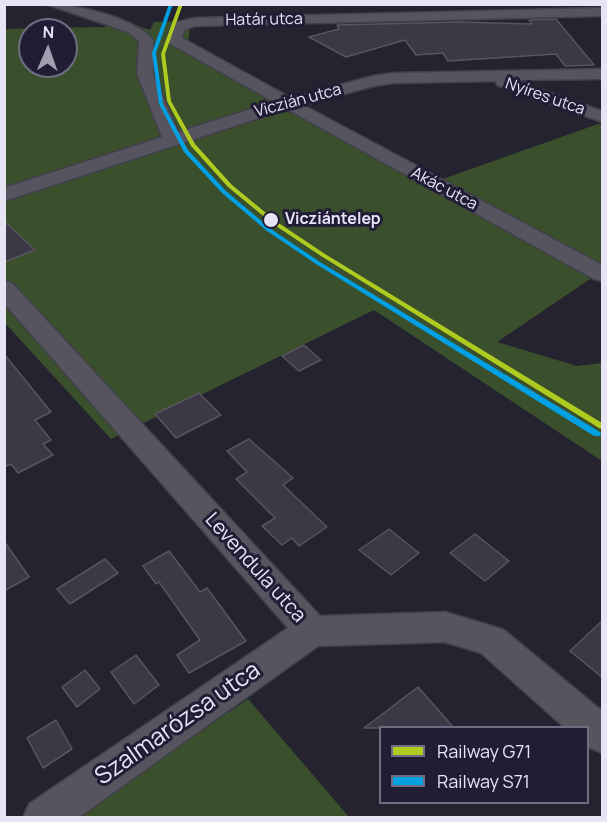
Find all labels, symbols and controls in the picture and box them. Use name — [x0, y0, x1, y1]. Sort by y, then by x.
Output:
street label: Határ utca — [225, 10, 303, 30]
north arrow — [18, 18, 78, 78]
text: N — [42, 21, 55, 43]
street label: Nyíres utca — [503, 74, 587, 120]
street label: Viczián utca — [253, 80, 343, 122]
street label: Akác utca — [408, 164, 480, 214]
place label: Vicziántelep — [285, 210, 381, 230]
marker: Vicziántelep — [262, 211, 280, 229]
street label: Levendula utca — [199, 508, 311, 628]
street label: Szalmarózsa utca — [90, 656, 266, 792]
legend — [379, 726, 589, 804]
text: Railway G71 — [437, 739, 531, 763]
text: Railway S71 — [437, 769, 530, 793]

